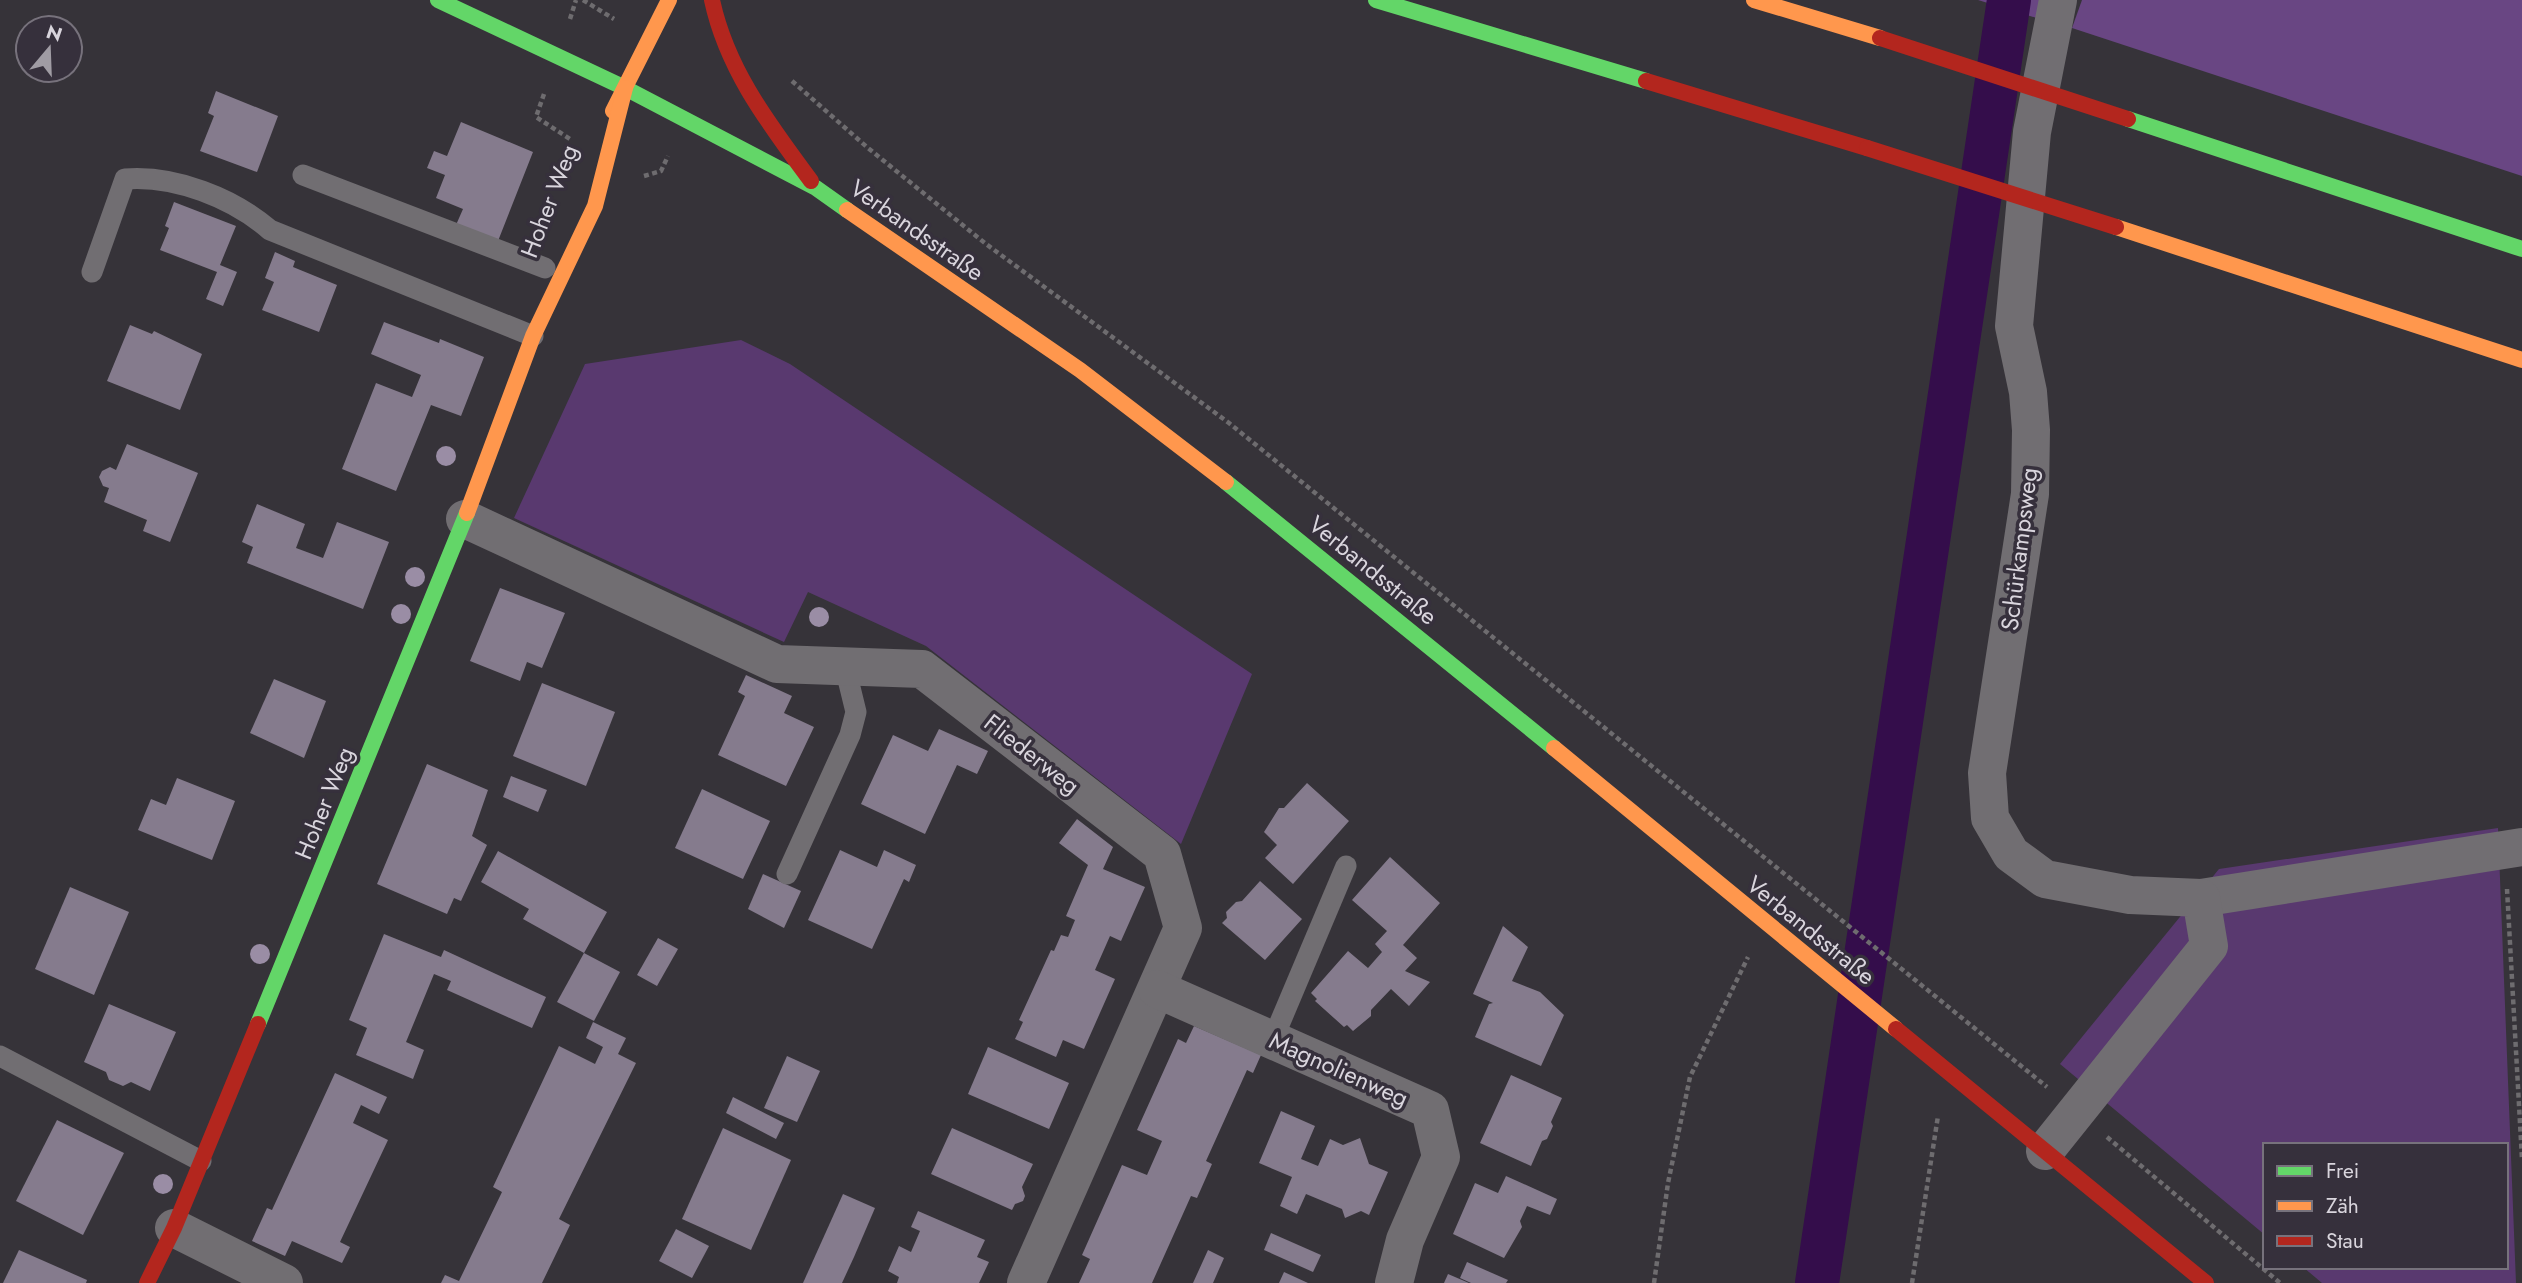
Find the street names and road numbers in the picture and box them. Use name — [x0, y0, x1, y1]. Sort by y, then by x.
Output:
street label: Hoher Weg — [511, 139, 587, 263]
street label: Verbandsstraße — [843, 171, 991, 289]
street label: Schürkampsweg — [1992, 465, 2046, 633]
street label: Verbandsstraße — [1301, 507, 1445, 633]
street label: Fliederweg — [977, 705, 1087, 803]
street label: Hoher Weg — [286, 741, 362, 865]
street label: Verbandsstraße — [1739, 867, 1883, 993]
street label: Magnolienweg — [1264, 1023, 1414, 1115]

